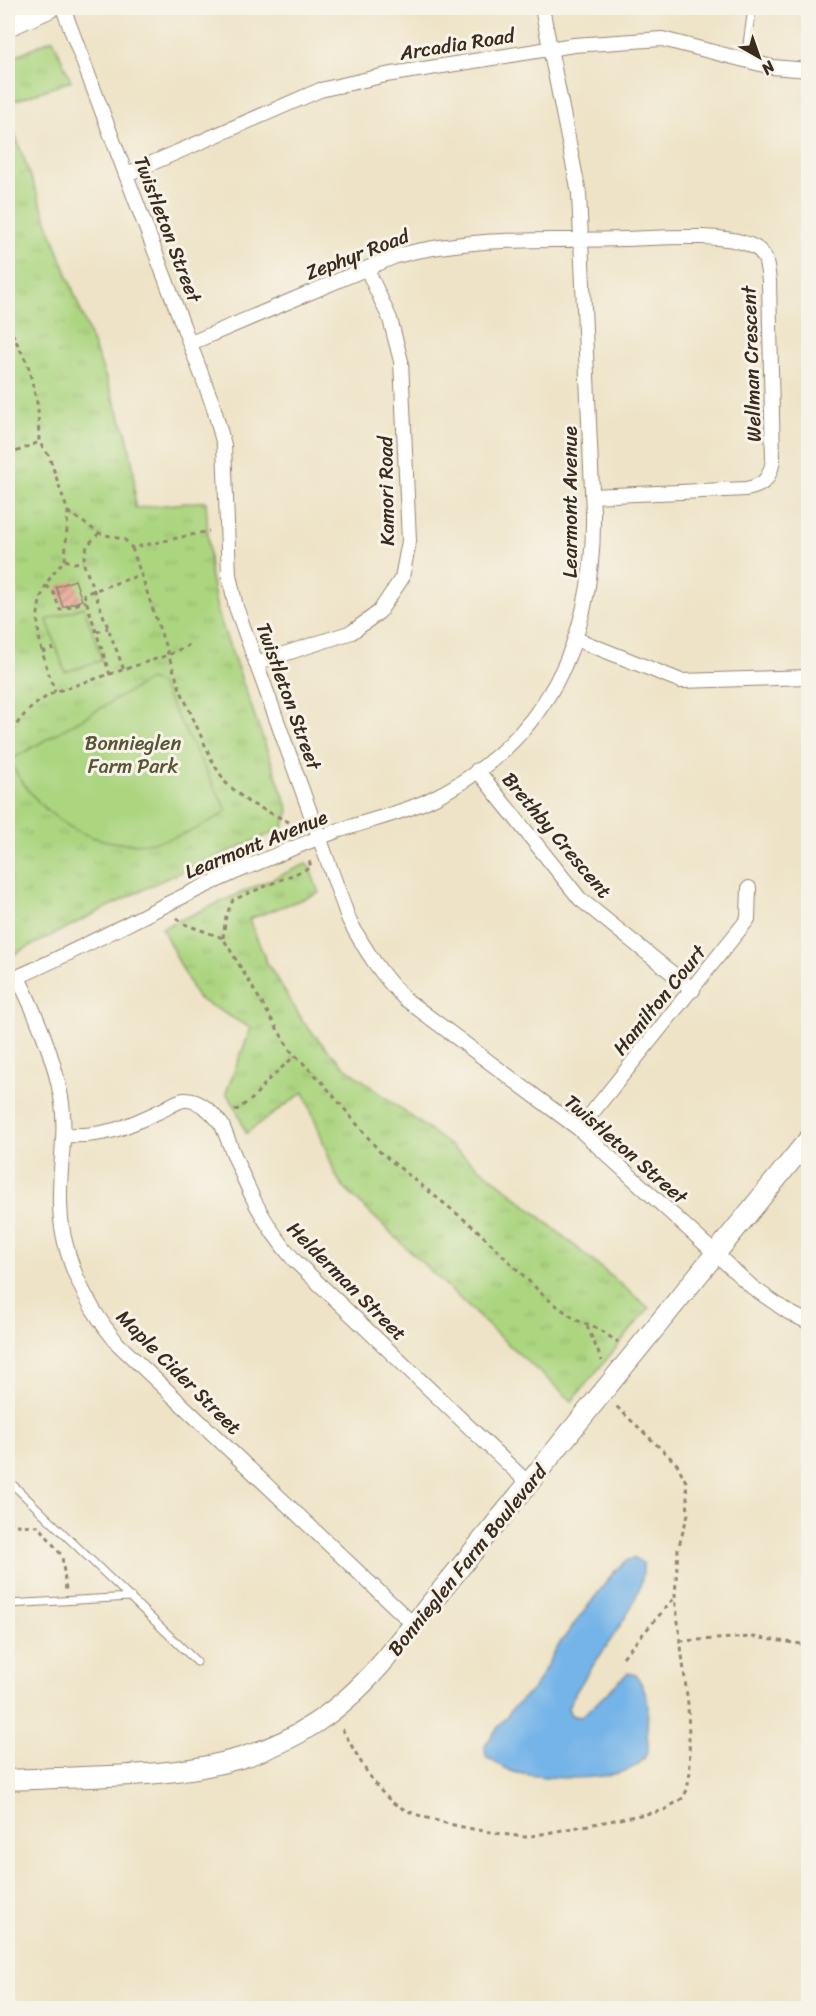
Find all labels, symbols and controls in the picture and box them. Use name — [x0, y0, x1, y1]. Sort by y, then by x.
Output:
street label: Arcadia Road — [396, 18, 518, 71]
north arrow — [729, 27, 789, 87]
text: N — [754, 53, 783, 83]
street label: Twistleton Street — [123, 151, 212, 309]
street label: Zephyr Road — [300, 218, 416, 290]
street label: Wellman Crescent — [731, 284, 772, 443]
street label: Learmont Avenue — [553, 426, 588, 578]
street label: Kamori Road — [368, 434, 405, 546]
street label: Twistleton Street — [246, 617, 332, 776]
park label: Bonnieglen Farm Park — [85, 726, 181, 784]
street label: Brethby Crescent — [493, 764, 621, 907]
street label: Learmont Avenue — [179, 800, 333, 889]
street label: Hamilton Court — [604, 936, 716, 1064]
street label: Twistleton Street — [556, 1085, 696, 1214]
street label: Helderman Street — [278, 1213, 415, 1350]
street label: Maple Cider Street — [107, 1301, 250, 1444]
street label: Bonnieglen Farm Boulevard — [379, 1455, 557, 1664]

